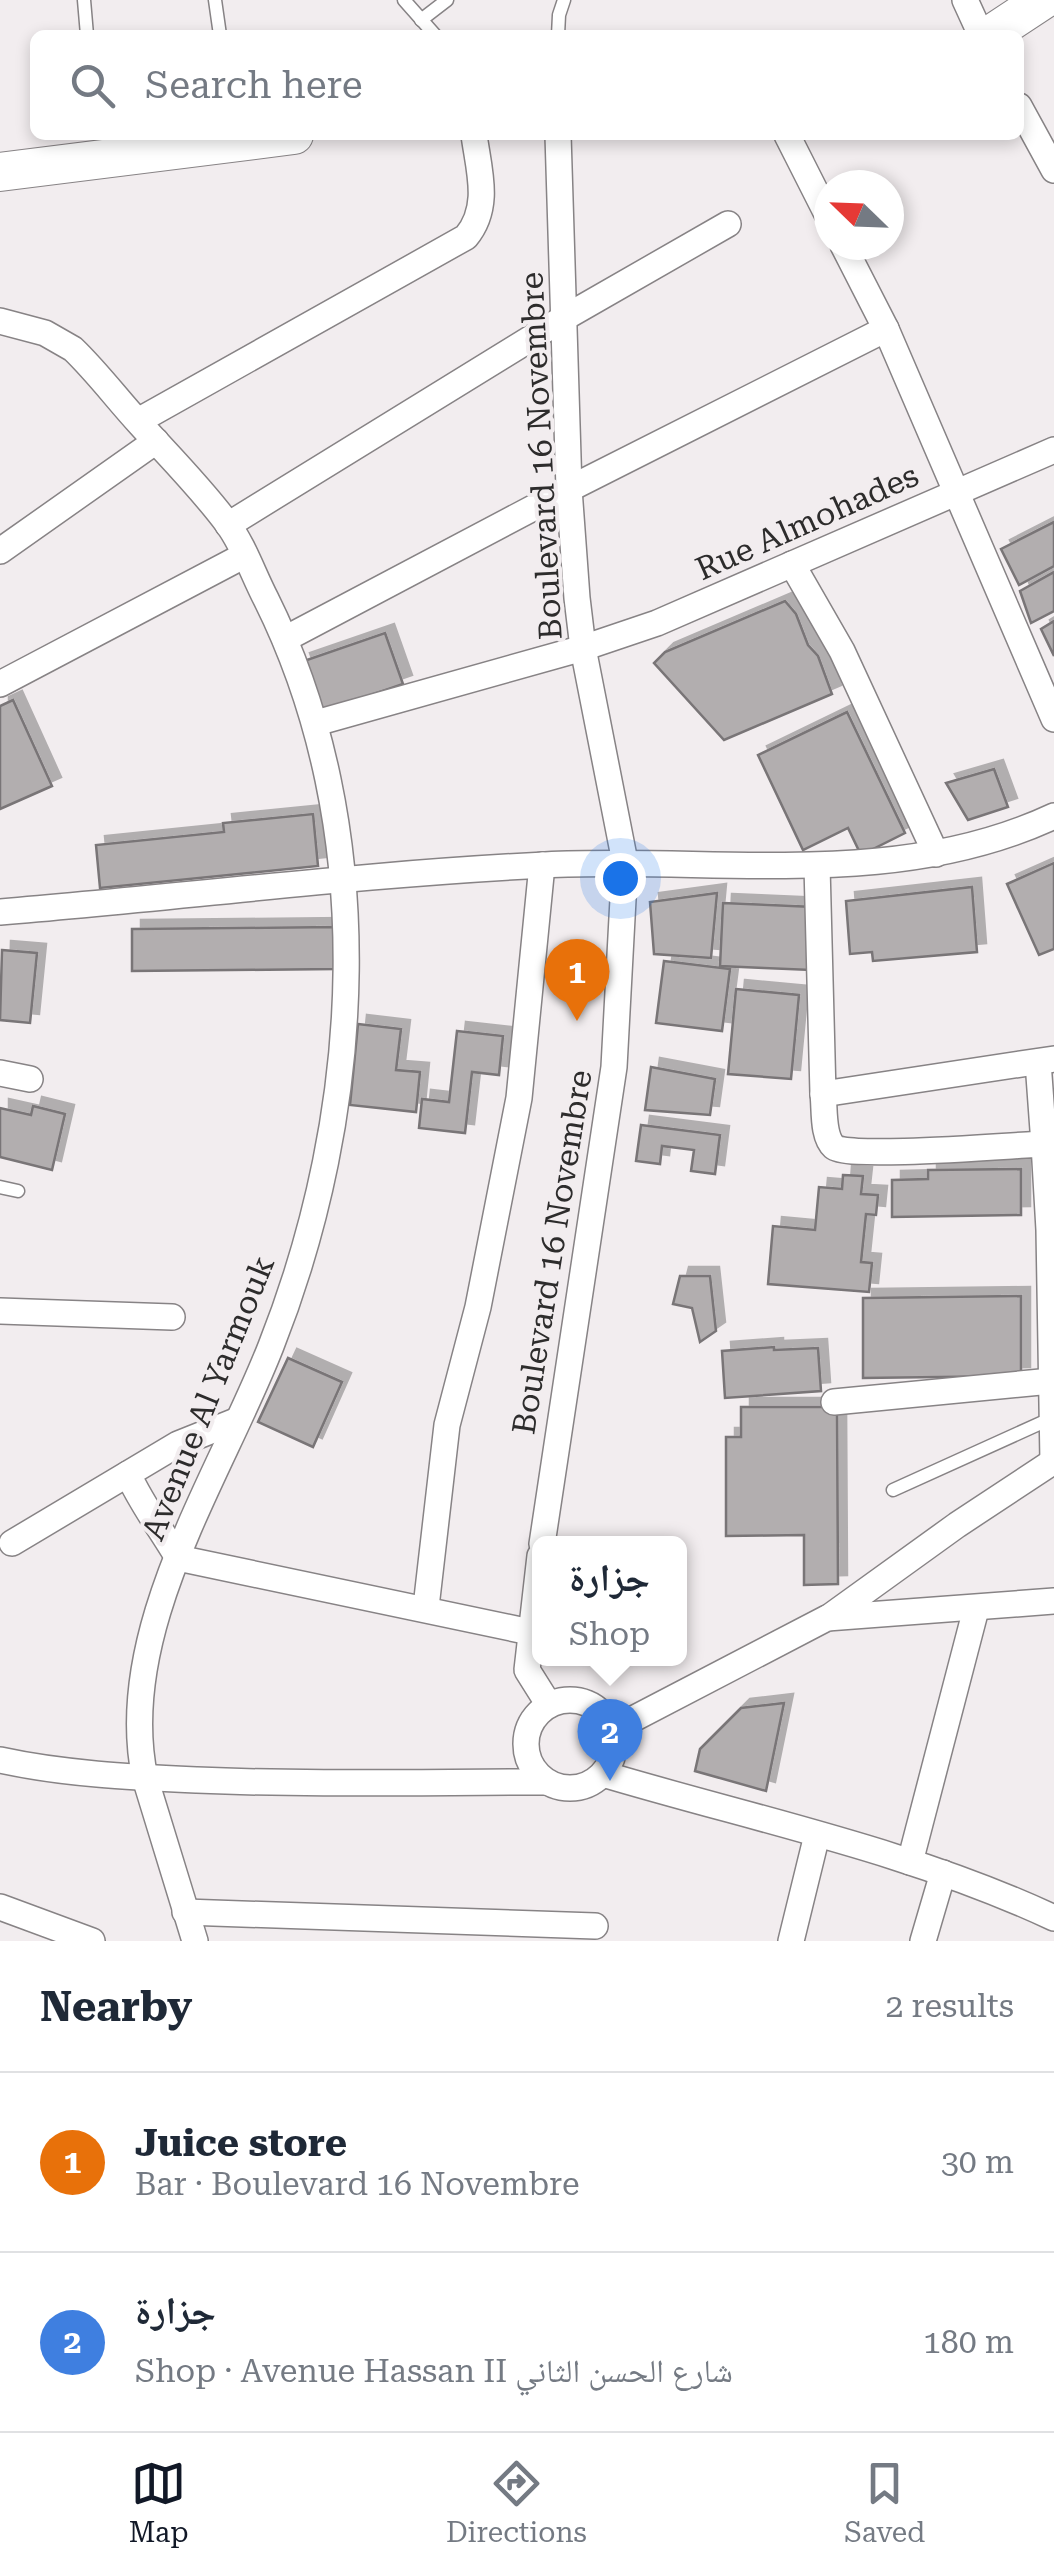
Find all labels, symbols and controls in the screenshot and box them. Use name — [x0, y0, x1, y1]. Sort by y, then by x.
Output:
search box — [30, 30, 1024, 140]
icon: search — [65, 58, 120, 113]
text: Search here — [145, 63, 363, 107]
north arrow — [814, 170, 904, 260]
street label: Boulevard 16 Novembre — [512, 271, 570, 641]
street label: Rue Almohades — [690, 456, 924, 588]
your location — [595, 853, 646, 904]
pin: 1 — [544, 938, 610, 1021]
street label: Boulevard 16 Novembre — [504, 1067, 600, 1437]
street label: Avenue Al Yarmouk — [134, 1251, 282, 1545]
popup — [532, 1536, 687, 1666]
text: جزارة — [569, 1556, 650, 1600]
text: Shop — [569, 1615, 650, 1653]
pin: 2 — [578, 1698, 642, 1781]
text: Nearby — [40, 1982, 192, 2031]
text: 2 results — [886, 1987, 1014, 2025]
text: Juice store — [135, 2121, 347, 2165]
text: 1 — [64, 2143, 81, 2181]
text: 30 m — [941, 2143, 1014, 2181]
text: Bar · Boulevard 16 Novembre — [135, 2165, 579, 2203]
text: جزارة — [135, 2289, 216, 2333]
text: 2 — [64, 2323, 81, 2361]
text: 180 m — [923, 2323, 1014, 2361]
text: Shop · Avenue Hassan II شارع الحسن الثاني — [135, 2352, 733, 2390]
tab: Map — [129, 2456, 189, 2549]
tab: Directions — [446, 2456, 587, 2549]
tab: Saved — [844, 2456, 925, 2549]

